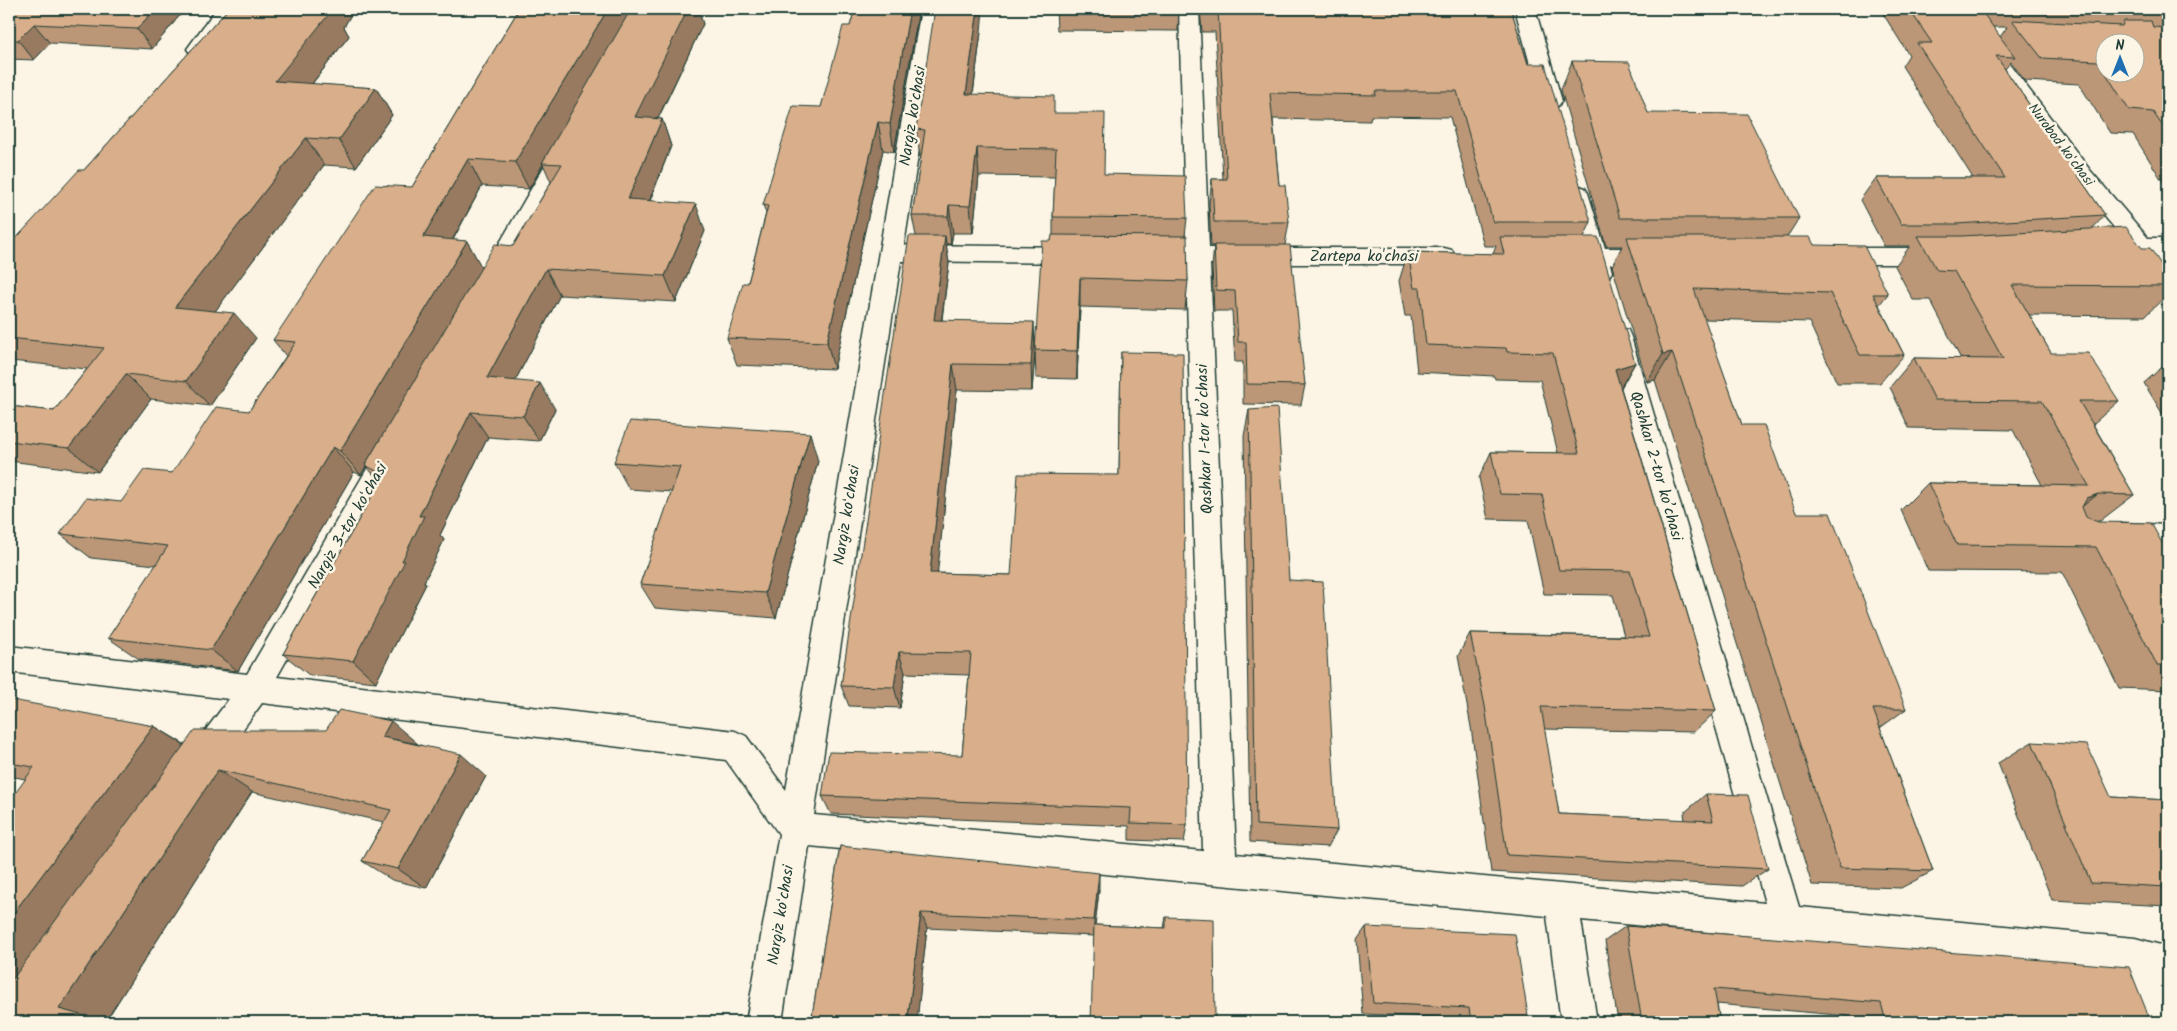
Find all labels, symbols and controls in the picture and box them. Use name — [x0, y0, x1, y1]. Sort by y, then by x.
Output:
north arrow — [2094, 32, 2144, 82]
text: N — [2116, 35, 2125, 57]
street label: Nargiz koʻchasi — [893, 63, 933, 168]
street label: Nurobod koʻchasi — [2022, 99, 2100, 192]
street label: Zartepa ko'chasi — [1310, 244, 1419, 269]
street label: Qashkar 1-tor koʼchasi — [1190, 362, 1220, 515]
street label: Qashkar 2-tor koʼchasi — [1623, 388, 1690, 545]
street label: Nargiz 3-tor koʻchasi — [302, 457, 395, 594]
street label: Nargiz koʻchasi — [827, 462, 867, 567]
street label: Nargiz koʻchasi — [761, 862, 801, 967]

